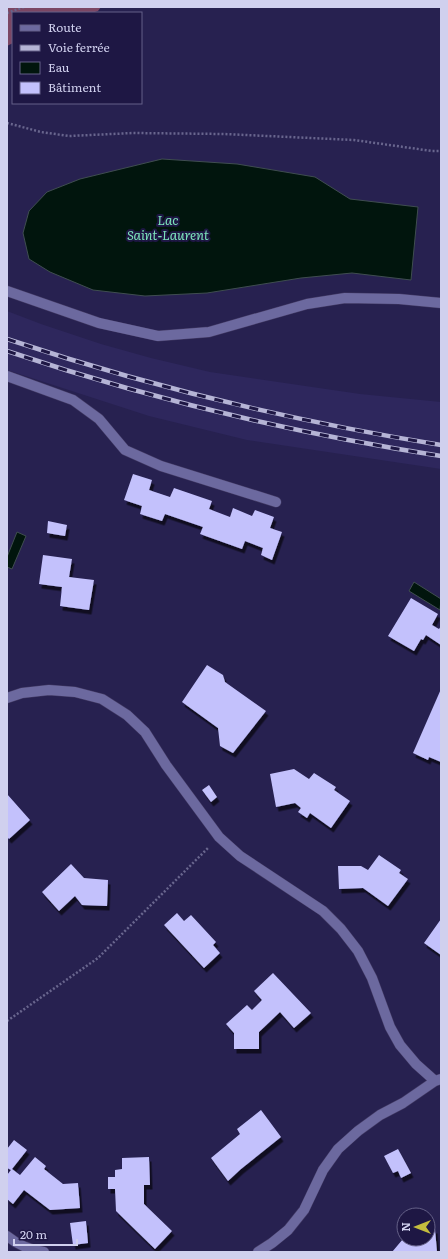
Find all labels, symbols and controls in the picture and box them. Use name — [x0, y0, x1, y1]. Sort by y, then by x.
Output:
legend — [12, 12, 142, 104]
text: Route — [48, 18, 82, 36]
text: Voie ferrée — [48, 38, 110, 56]
text: Eau — [48, 58, 70, 76]
text: Bâtiment — [48, 78, 101, 96]
water label: Lac Saint-Laurent — [127, 210, 210, 244]
north arrow — [396, 1207, 436, 1247]
scale bar — [14, 1221, 77, 1247]
text: N — [397, 1222, 413, 1232]
text: 20 m — [20, 1225, 47, 1243]

